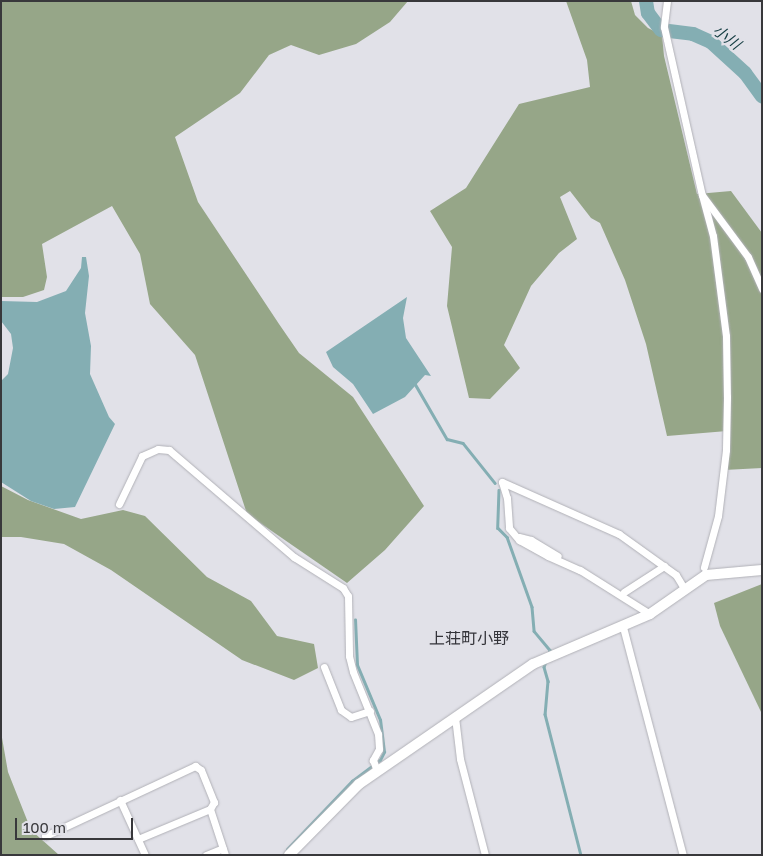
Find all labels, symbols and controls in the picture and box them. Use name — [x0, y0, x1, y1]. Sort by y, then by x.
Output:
water label: 小川 — [710, 21, 744, 53]
district label: 上荘町小野 — [429, 628, 509, 648]
scale bar — [18, 808, 135, 840]
text: 100 m — [23, 818, 66, 836]

